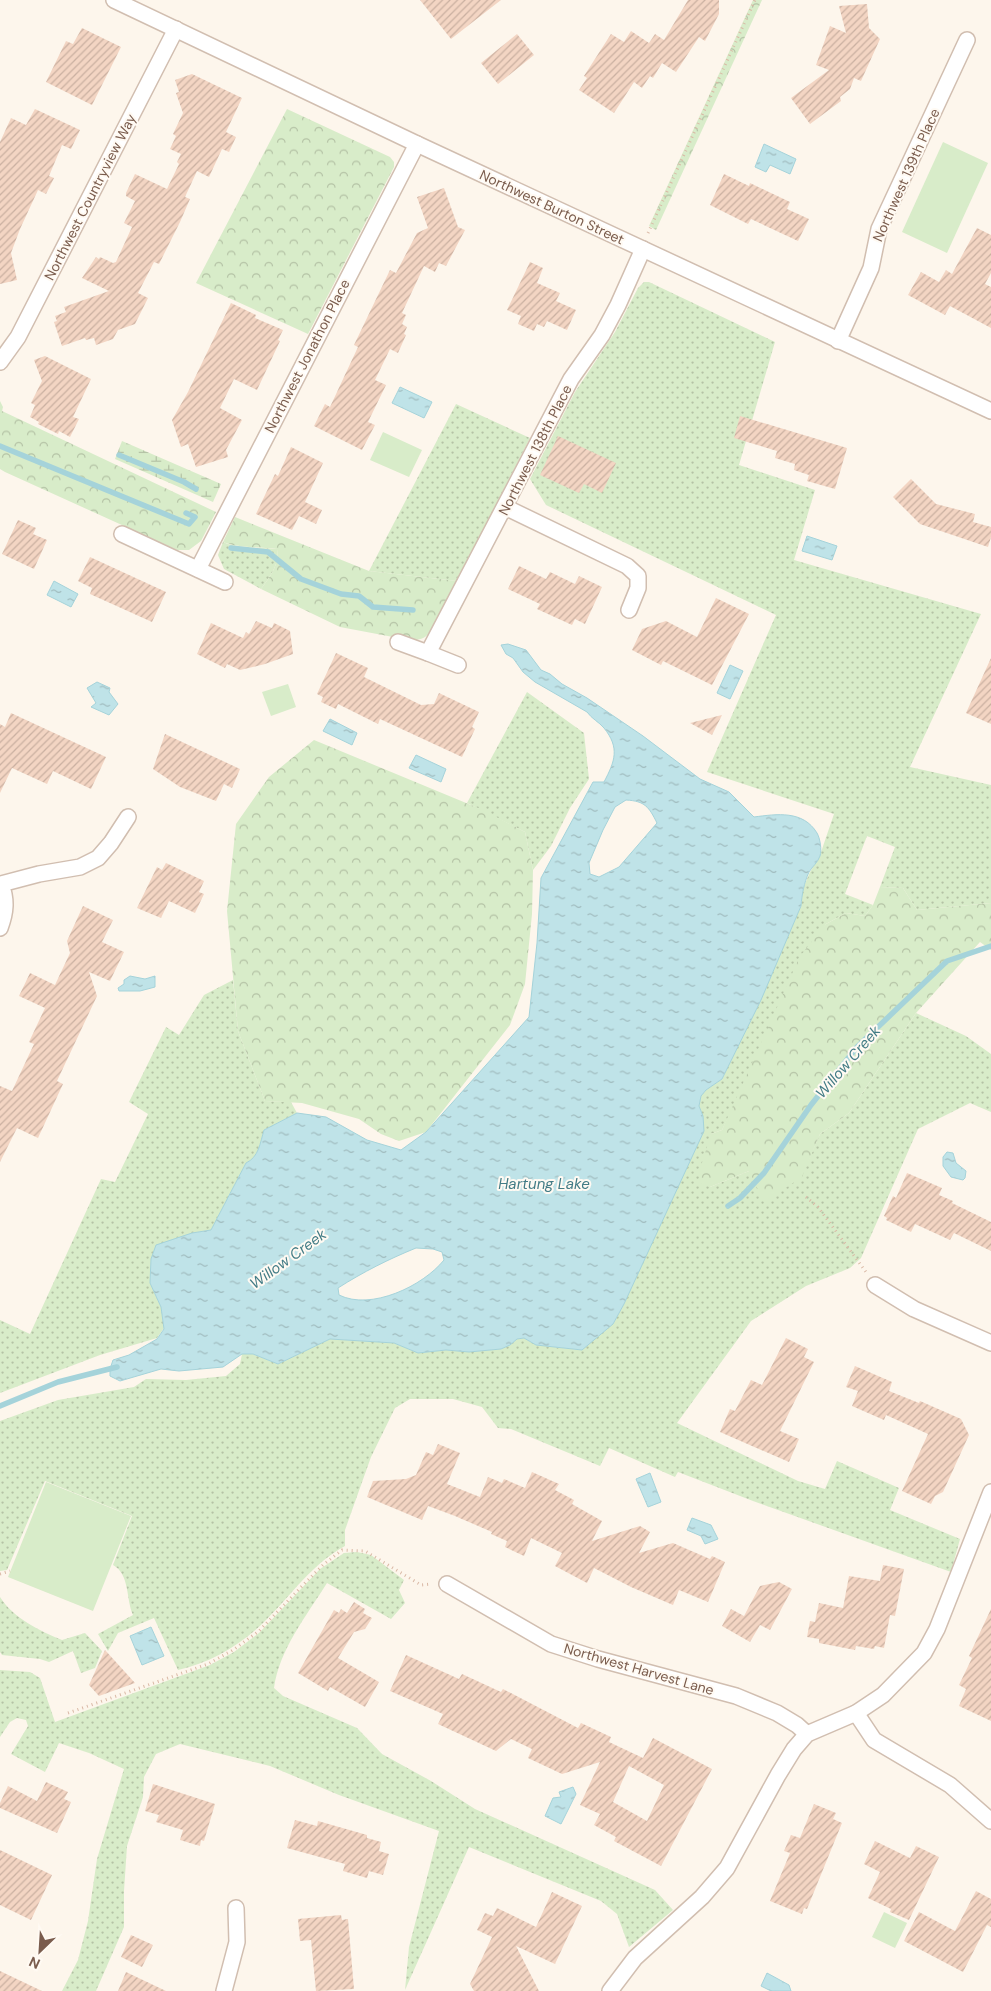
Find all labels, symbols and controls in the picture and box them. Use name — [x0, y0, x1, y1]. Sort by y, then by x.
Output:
street label: Northwest 139th Place — [868, 105, 944, 244]
street label: Northwest Countryview Way — [40, 110, 140, 283]
street label: Northwest Burton Street — [477, 166, 627, 248]
street label: Northwest Jonathon Place — [260, 276, 354, 436]
street label: Northwest 138th Place — [494, 382, 576, 518]
water label: Willow Creek — [811, 1021, 885, 1103]
water label: Hartung Lake — [498, 1174, 590, 1194]
water label: Willow Creek — [246, 1224, 331, 1294]
street label: Northwest Harvest Lane — [562, 1639, 716, 1699]
north arrow — [15, 1926, 65, 1976]
text: N — [26, 1952, 43, 1973]

